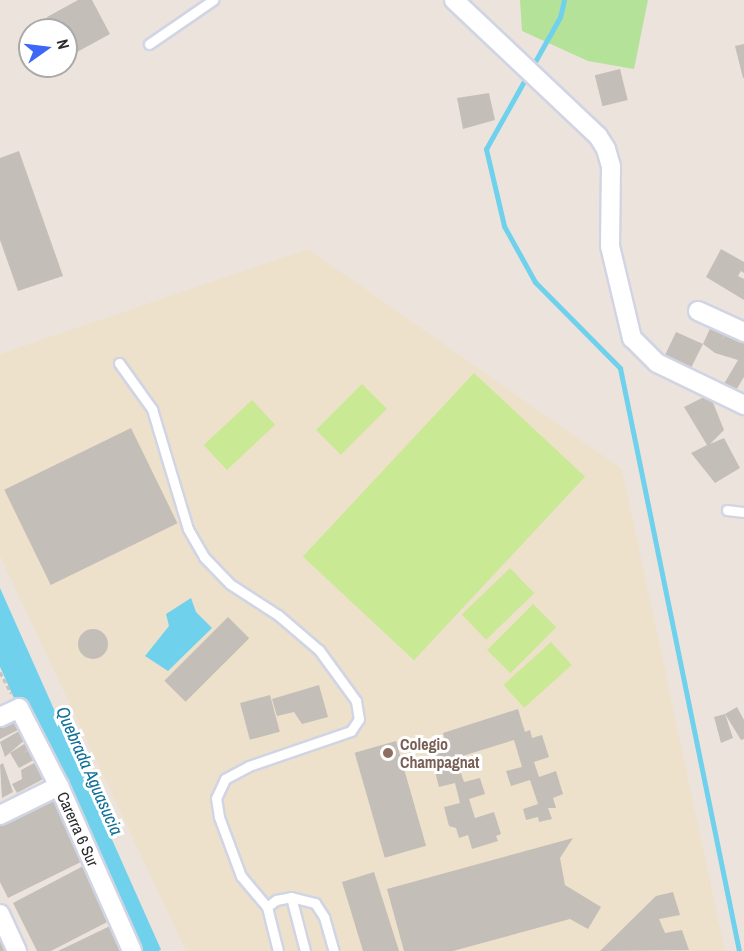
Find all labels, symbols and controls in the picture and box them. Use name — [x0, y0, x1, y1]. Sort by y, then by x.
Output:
north arrow — [18, 18, 78, 78]
text: N — [52, 37, 75, 51]
water label: Quebrada Aguasucia — [51, 703, 127, 839]
place label: Colegio Champagnat — [400, 734, 479, 772]
marker: Colegio Champagnat — [381, 746, 395, 760]
street label: Carerra 6 Sur — [53, 789, 103, 869]

